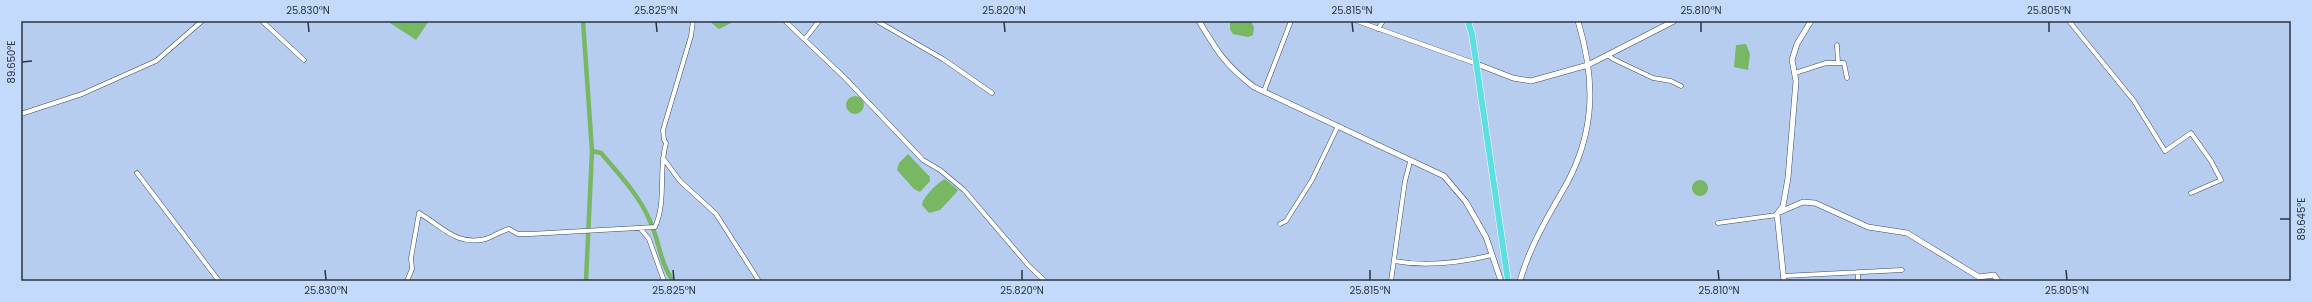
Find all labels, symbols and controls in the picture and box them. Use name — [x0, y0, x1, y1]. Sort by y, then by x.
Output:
text: 25.830°N — [286, 3, 330, 18]
text: 25.825°N — [634, 3, 678, 18]
text: 25.820°N — [982, 3, 1026, 18]
text: 25.815°N — [1331, 3, 1373, 18]
text: 25.810°N — [1680, 3, 1722, 18]
text: 25.805°N — [2027, 3, 2071, 18]
text: 89.650°E — [4, 41, 19, 83]
text: 89.645°E — [2294, 198, 2309, 240]
text: 25.830°N — [304, 283, 348, 298]
text: 25.825°N — [652, 283, 696, 298]
text: 25.820°N — [1000, 283, 1044, 298]
text: 25.815°N — [1349, 283, 1391, 298]
text: 25.810°N — [1698, 283, 1740, 298]
text: 25.805°N — [2045, 283, 2089, 298]

